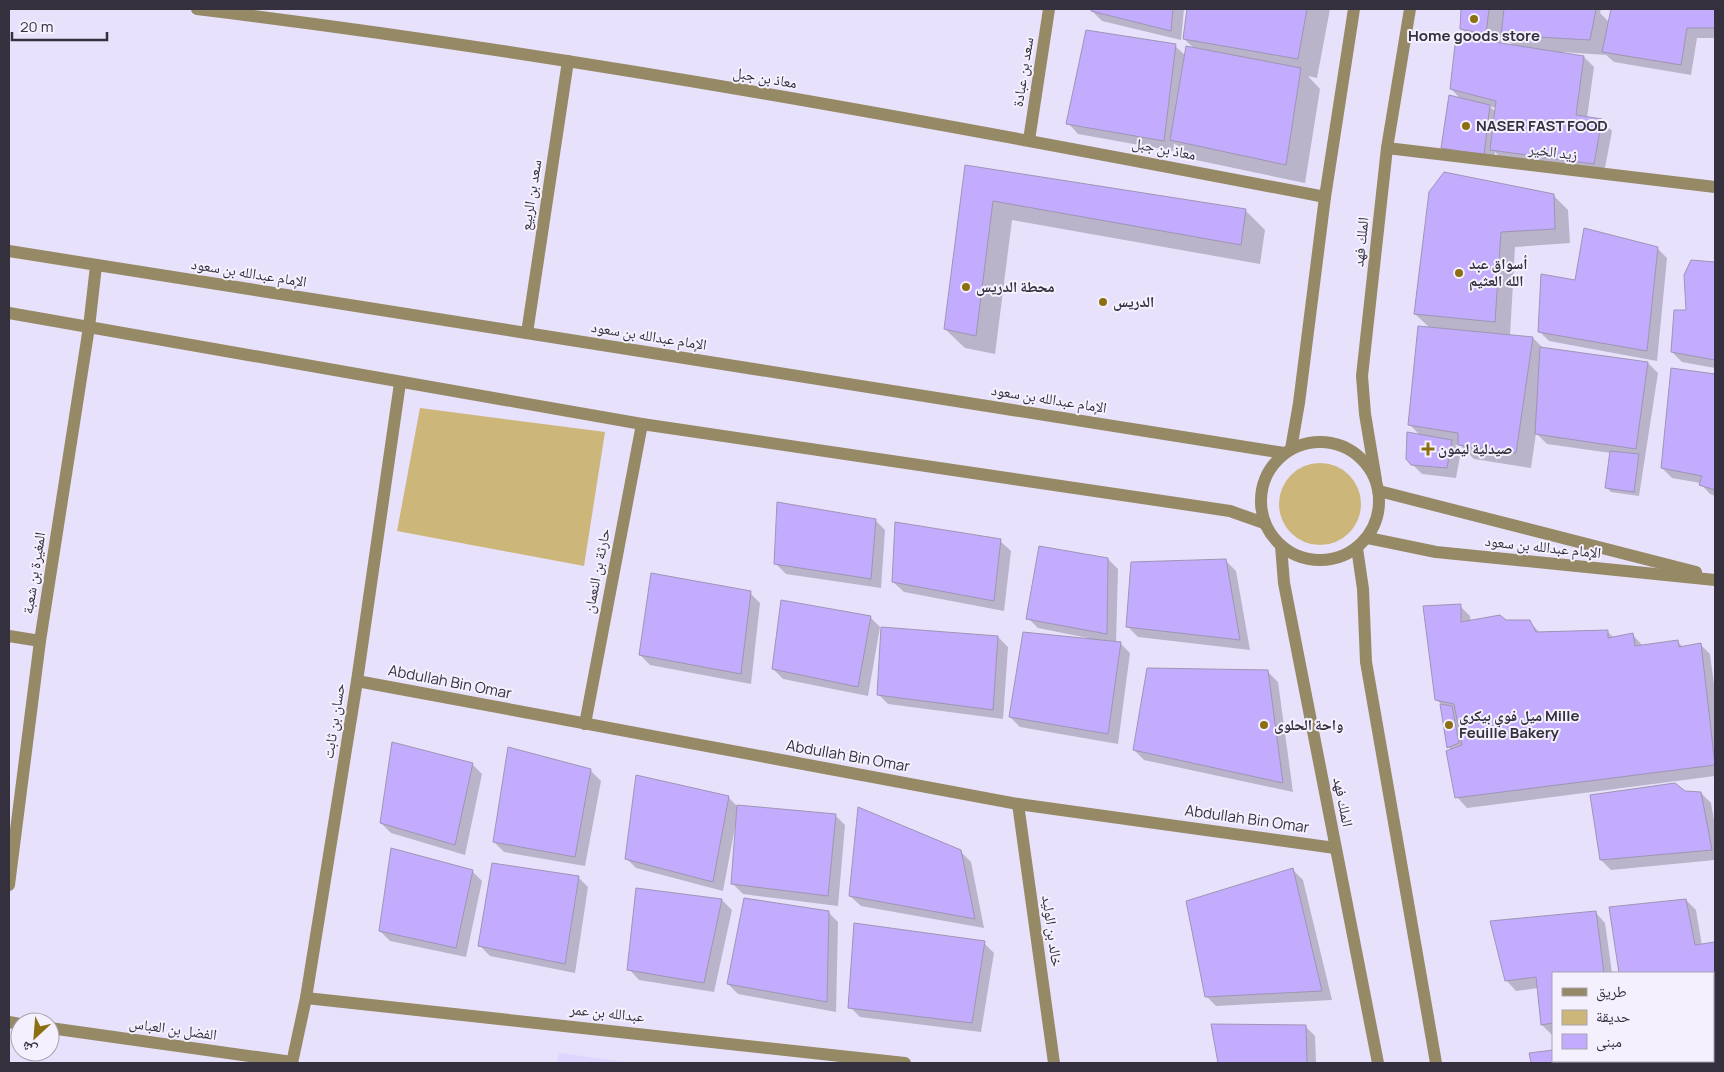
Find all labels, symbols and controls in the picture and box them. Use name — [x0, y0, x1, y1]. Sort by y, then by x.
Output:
scale bar — [12, 10, 108, 42]
marker: Home goods store — [1468, 13, 1480, 25]
text: 20 m — [20, 16, 53, 37]
place label: Home goods store — [1408, 25, 1540, 46]
street label: سعد بن عبادة — [1007, 35, 1038, 108]
street label: معاذ بن جبل — [731, 62, 799, 93]
place label: NASER FAST FOOD — [1476, 115, 1608, 136]
marker: NASER FAST FOOD — [1460, 120, 1472, 132]
street label: معاذ بن جبل — [1130, 132, 1198, 165]
street label: زيد الخير — [1526, 138, 1579, 165]
street label: سعد بن الربيع — [515, 158, 546, 232]
street label: الملك فهد — [1347, 216, 1374, 268]
street label: الإمام عبدالله بن سعود — [190, 253, 308, 292]
place label: أسواق عبد الله العثيم — [1469, 253, 1528, 291]
marker: أسواق عبد الله العثيم — [1453, 267, 1465, 279]
place label: محطة الدريس — [976, 276, 1055, 297]
marker: محطة الدريس — [960, 281, 972, 293]
place label: الدريس — [1113, 291, 1154, 312]
marker: الدريس — [1097, 296, 1109, 308]
street label: الإمام عبدالله بن سعود — [590, 316, 708, 355]
street label: الإمام عبدالله بن سعود — [990, 379, 1108, 418]
place label: صيدلية ليمون — [1438, 438, 1513, 459]
marker: صيدلية ليمون — [1422, 443, 1434, 455]
street label: حارثة بن النعمان — [578, 526, 615, 615]
street label: المغيرة بن شعبة — [17, 530, 50, 615]
street label: الإمام عبدالله بن سعود — [1484, 530, 1602, 563]
street label: Abdullah Bin Omar — [387, 659, 514, 704]
street label: حسان بن ثابت — [317, 681, 350, 760]
place label: ميل فوي بيكري Mille Feuille Bakery — [1459, 705, 1580, 743]
place label: واحة الحلوى — [1274, 714, 1343, 735]
marker: واحة الحلوى — [1258, 719, 1270, 731]
marker: ميل فوي بيكري Mille Feuille Bakery — [1443, 719, 1455, 731]
street label: Abdullah Bin Omar — [785, 734, 912, 777]
street label: الملك فهد — [1328, 775, 1359, 828]
street label: Abdullah Bin Omar — [1184, 799, 1311, 838]
street label: خالد بن الوليد — [1037, 894, 1068, 968]
legend — [1552, 972, 1714, 1062]
text: طريق — [1596, 981, 1627, 1002]
street label: عبدالله بن عمر — [568, 998, 646, 1027]
text: حديقة — [1596, 1006, 1631, 1027]
north arrow — [10, 1012, 60, 1062]
street label: الفضل بن العباس — [128, 1012, 218, 1045]
text: مبنى — [1596, 1031, 1622, 1052]
text: ش — [18, 1037, 40, 1061]

